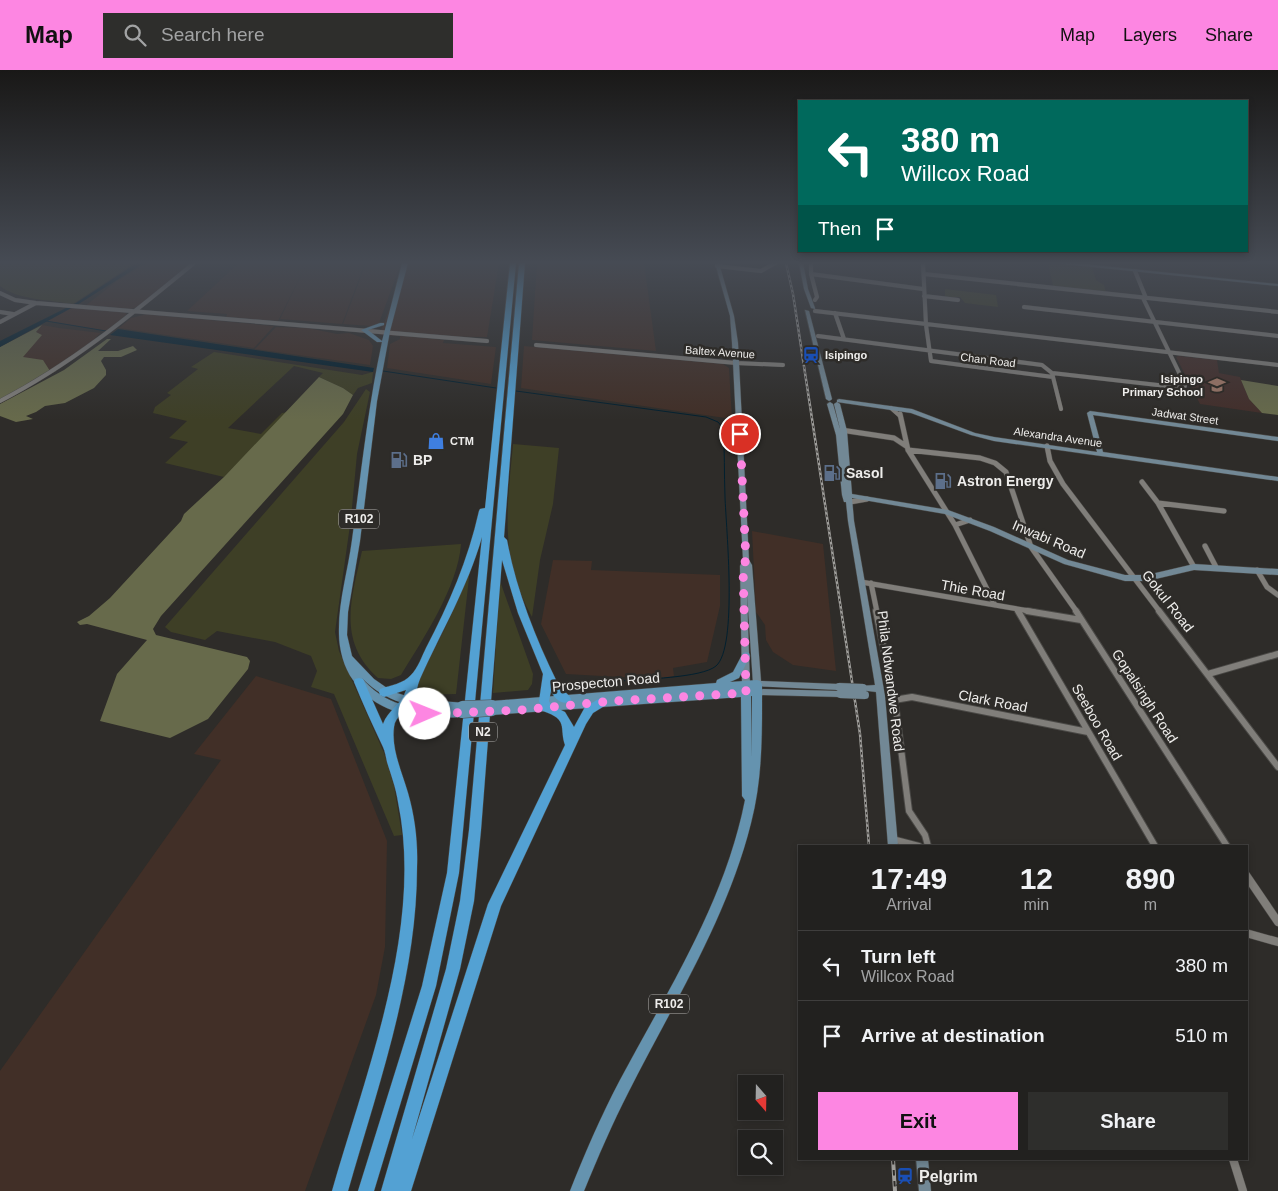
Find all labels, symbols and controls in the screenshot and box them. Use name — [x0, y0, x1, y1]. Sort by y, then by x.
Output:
search box — [103, 13, 453, 58]
text: Map — [25, 21, 73, 48]
icon: search — [121, 21, 149, 49]
text: Search here — [161, 24, 265, 45]
text: Map — [1060, 25, 1095, 45]
text: Layers — [1123, 25, 1177, 45]
text: Share — [1205, 25, 1253, 45]
icon: left — [818, 120, 883, 185]
text: 380 m — [901, 120, 1000, 159]
text: Willcox Road — [901, 161, 1029, 186]
icon: arrive — [871, 215, 899, 243]
text: Then — [818, 218, 861, 239]
street label: Baltex Avenue — [685, 344, 755, 360]
station icon: Isipingo — [801, 345, 821, 365]
place label: Isipingo — [825, 349, 867, 361]
street label: Chan Road — [960, 351, 1016, 369]
place label: Isipingo Primary School — [1122, 373, 1203, 398]
school or university icon: Isipingo Primary School — [1207, 375, 1227, 395]
street label: Jadwat Street — [1151, 405, 1219, 427]
pin — [719, 413, 761, 455]
icon: arrive — [726, 420, 754, 448]
street label: Alexandra Avenue — [1013, 425, 1103, 449]
shop icon: CTM — [426, 431, 446, 451]
place label: CTM — [450, 435, 474, 447]
fuel station icon: BP — [389, 450, 409, 470]
place label: BP — [413, 452, 432, 468]
fuel station icon: Sasol — [822, 463, 842, 483]
place label: Sasol — [846, 465, 883, 481]
fuel station icon: Astron Energy — [933, 471, 953, 491]
place label: Astron Energy — [957, 473, 1054, 489]
road number: R102 — [339, 509, 379, 528]
street label: Inwabi Road — [1010, 516, 1088, 562]
street label: Gokul Road — [1139, 567, 1197, 635]
street label: Thie Road — [940, 577, 1006, 603]
street label: Phila Ndwandwe Road — [874, 610, 908, 752]
street label: Gopalsingh Road — [1109, 646, 1181, 746]
street label: Prospecton Road — [551, 669, 661, 695]
street label: Seeboo Road — [1069, 681, 1125, 763]
street label: Clark Road — [957, 686, 1029, 716]
position arrow — [398, 687, 450, 739]
road number: N2 — [469, 722, 497, 742]
text: 17:49 — [870, 862, 947, 895]
text: 12 — [1020, 862, 1053, 895]
text: 890 — [1125, 862, 1176, 895]
text: Arrival — [886, 896, 931, 913]
text: min — [1023, 896, 1049, 913]
text: m — [1144, 896, 1157, 913]
text: Turn left — [861, 946, 936, 967]
icon: left — [818, 952, 846, 980]
text: 380 m — [1175, 955, 1228, 976]
text: Willcox Road — [861, 968, 954, 985]
road number: R102 — [649, 994, 689, 1014]
icon: arrive — [818, 1022, 846, 1050]
text: Arrive at destination — [861, 1025, 1045, 1046]
text: 510 m — [1175, 1025, 1228, 1046]
north arrow — [738, 1075, 782, 1120]
map controls — [738, 1075, 783, 1175]
button: Exit — [818, 1092, 1018, 1150]
button: Share — [1028, 1092, 1228, 1150]
button: search — [738, 1130, 783, 1175]
station icon: Pelgrim — [895, 1166, 915, 1186]
place label: Pelgrim — [919, 1168, 978, 1185]

